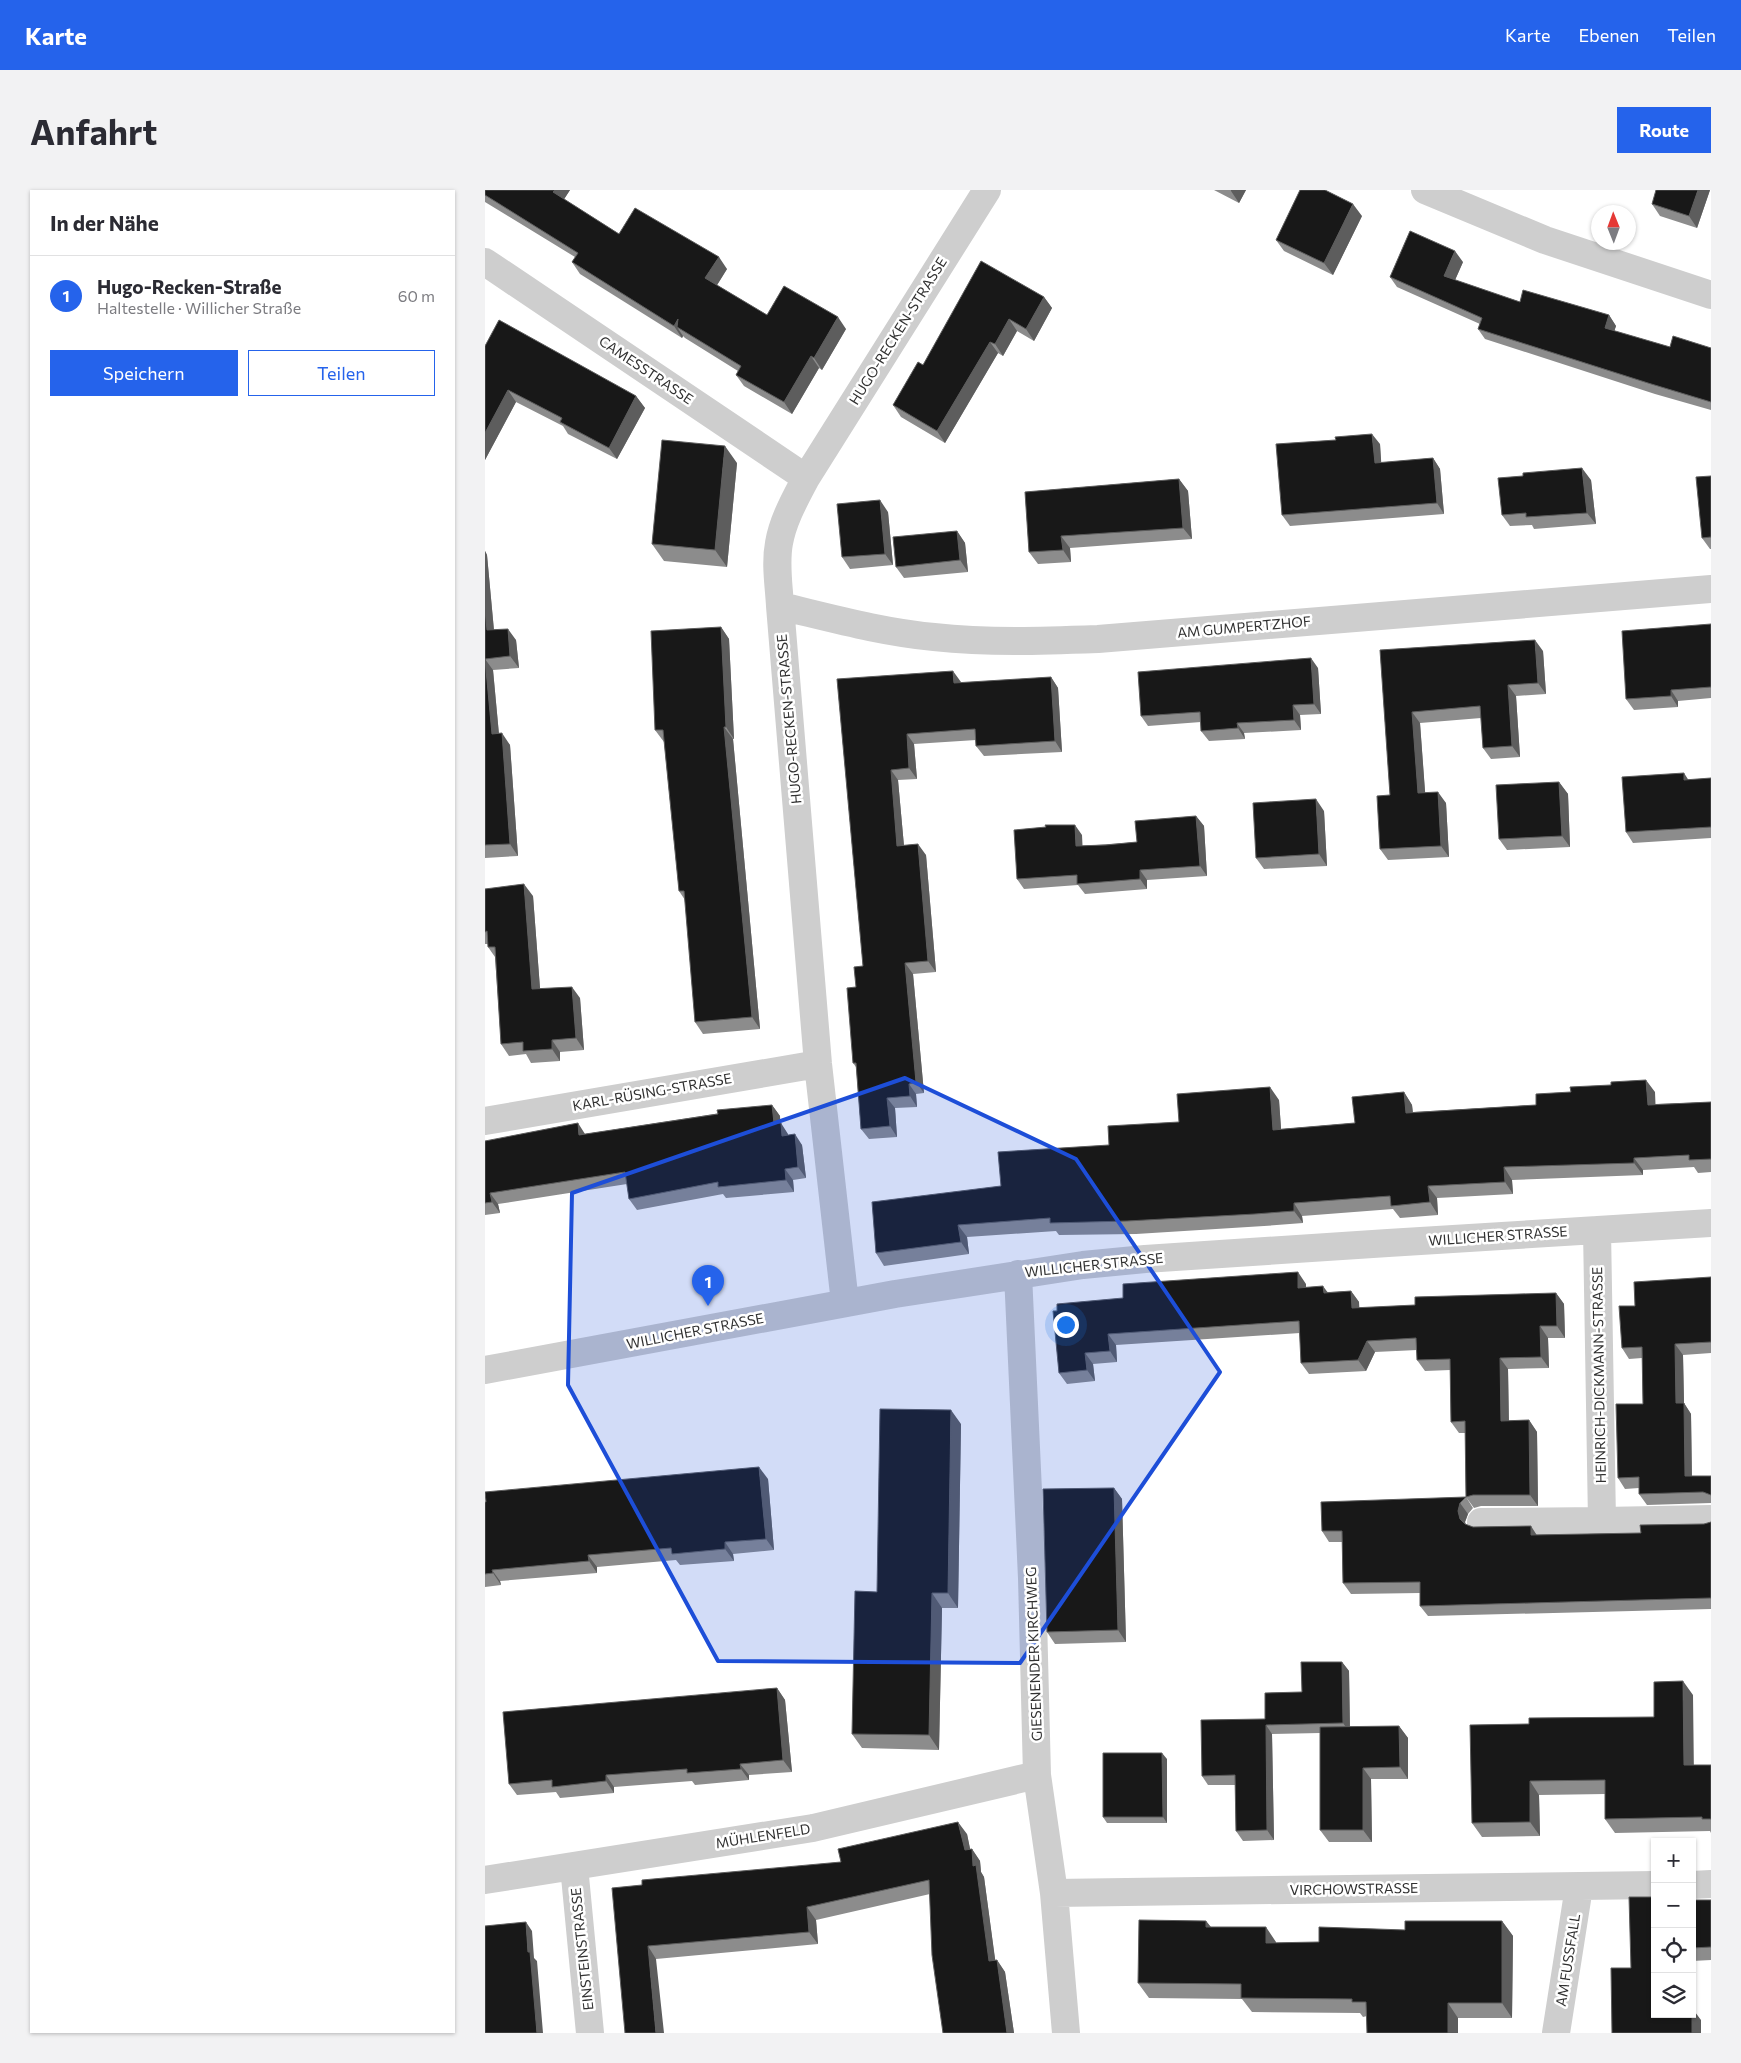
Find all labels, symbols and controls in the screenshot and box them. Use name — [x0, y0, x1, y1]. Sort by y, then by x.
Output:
text: Karte — [25, 21, 87, 50]
text: Karte — [1505, 24, 1550, 46]
text: Ebenen — [1578, 24, 1639, 46]
text: Teilen — [1667, 24, 1716, 46]
button: Route — [1617, 107, 1711, 153]
text: Anfahrt — [30, 109, 157, 152]
north arrow — [1591, 205, 1636, 250]
text: In der Nähe — [50, 210, 159, 235]
street label: HUGO-RECKEN-STRASSE — [845, 254, 950, 408]
text: Hugo-Recken-Straße — [97, 275, 282, 298]
text: 1 — [62, 286, 70, 305]
text: 60 m — [398, 286, 435, 305]
text: Haltestelle · Willicher Straße — [97, 298, 301, 317]
street label: CAMESSTRASSE — [596, 332, 697, 407]
button: Speichern — [50, 350, 238, 396]
button: Teilen — [248, 350, 435, 396]
street label: AM GUMPERTZHOF — [1176, 612, 1311, 641]
street label: HUGO-RECKEN-STRASSE — [773, 633, 804, 805]
street label: KARL-RÜSING-STRASSE — [571, 1069, 733, 1114]
street label: WILLICHER STRASSE — [1428, 1222, 1568, 1249]
street label: WILLICHER STRASSE — [1024, 1249, 1164, 1280]
pin: 1 — [692, 1265, 724, 1306]
street label: HEINRICH-DICKMANN-STRASSE — [1588, 1267, 1609, 1483]
street label: WILLICHER STRASSE — [625, 1309, 765, 1352]
your location — [1053, 1312, 1079, 1338]
street label: GIESENENDER KIRCHWEG — [1022, 1567, 1045, 1742]
street label: MÜHLENFELD — [714, 1820, 811, 1851]
map controls — [1651, 1838, 1696, 2018]
button: + — [1651, 1838, 1696, 1883]
street label: VIRCHOWSTRASSE — [1290, 1879, 1418, 1898]
button: − — [1651, 1883, 1696, 1928]
street label: EINSTEINSTRASSE — [567, 1887, 596, 2011]
street label: AM FUSSFALL — [1552, 1912, 1583, 2007]
button: locate — [1651, 1928, 1696, 1973]
button: layers — [1651, 1973, 1696, 2018]

